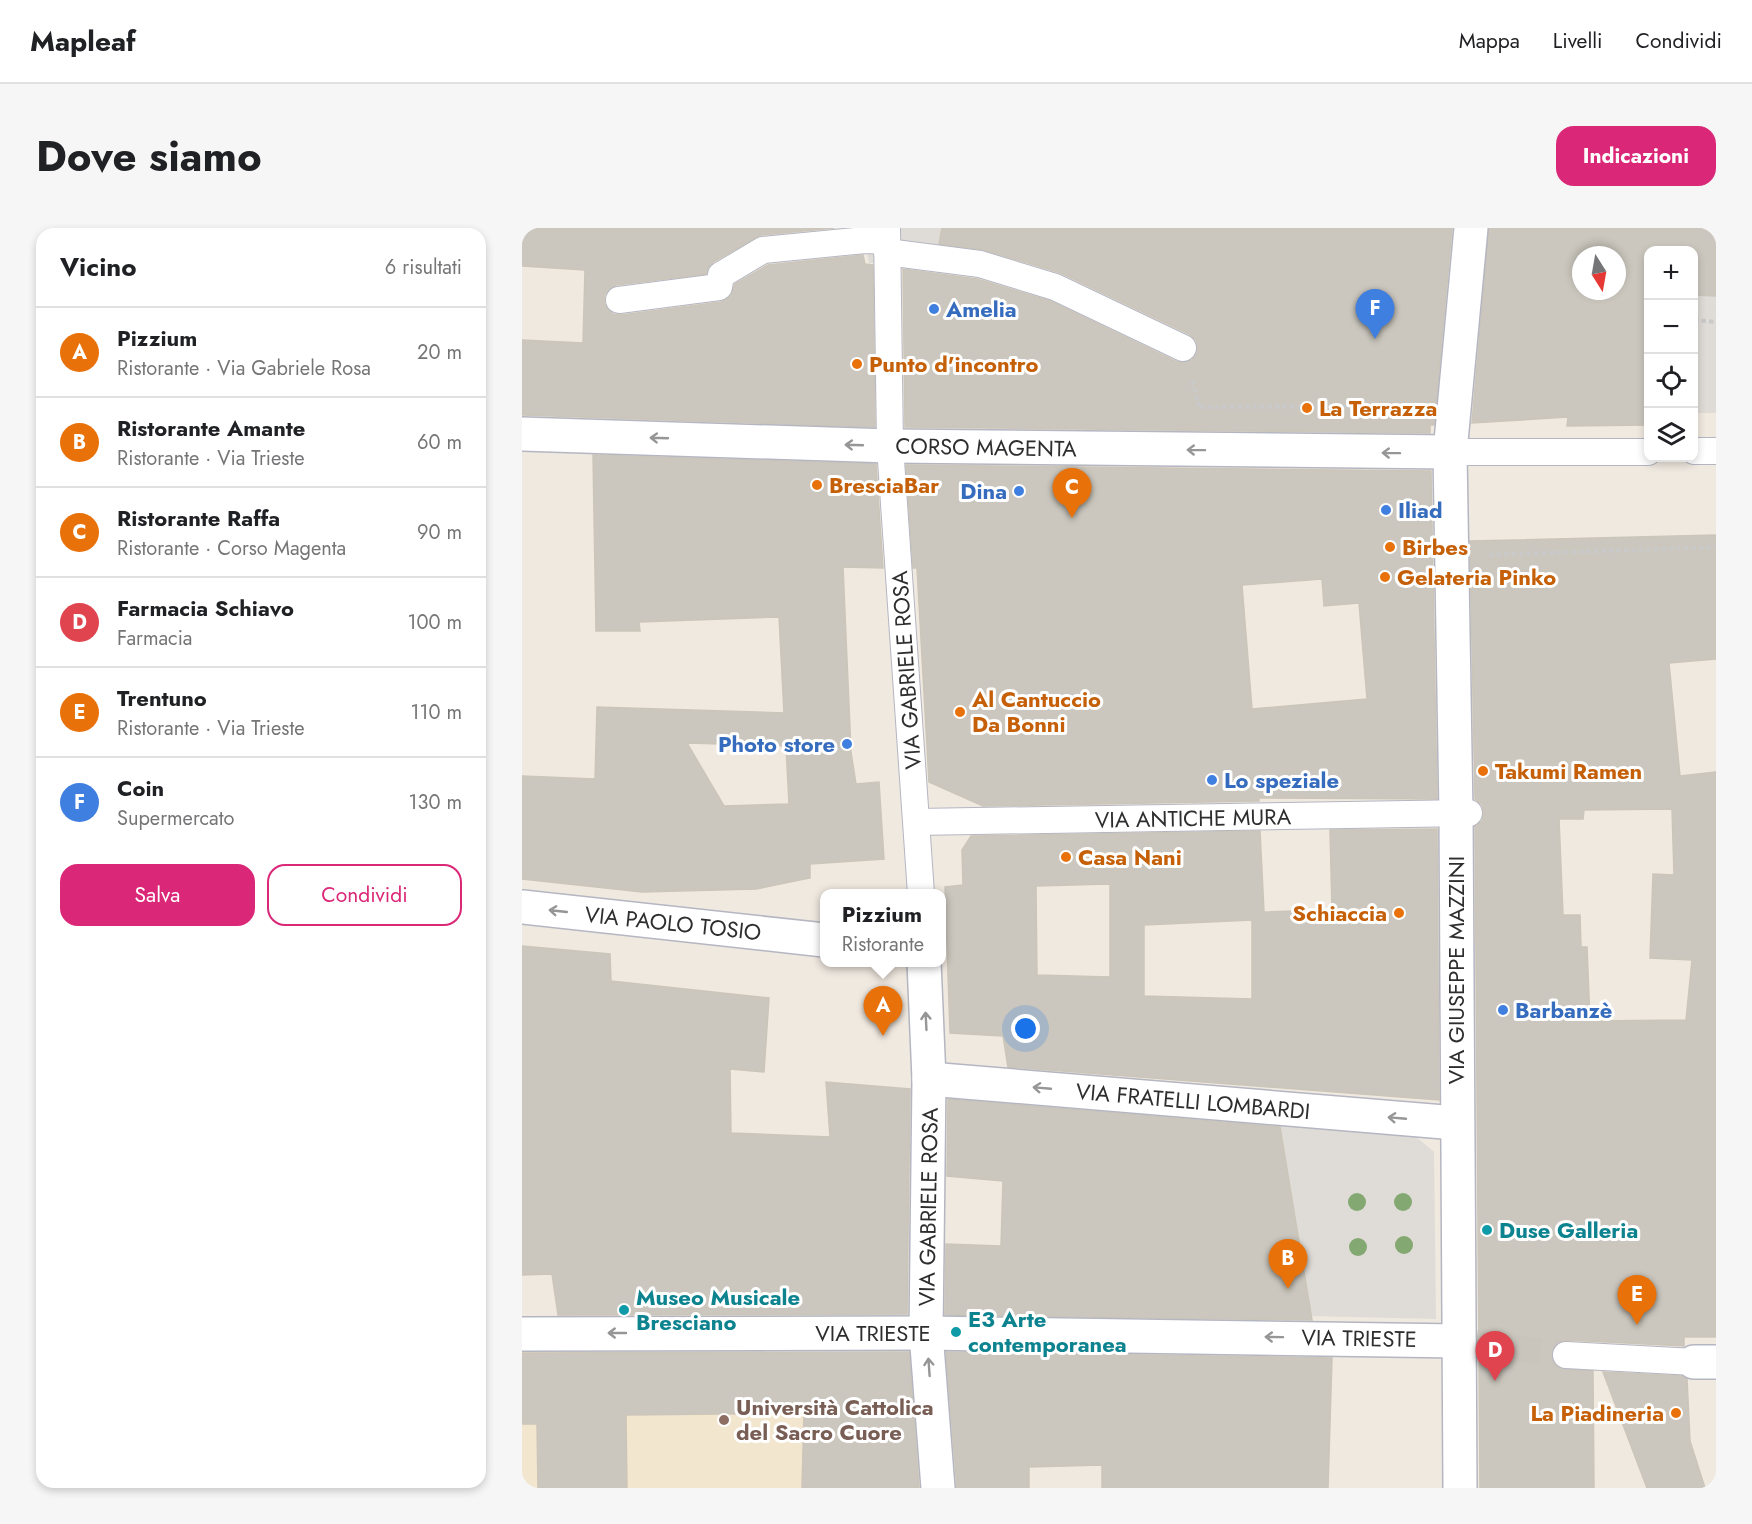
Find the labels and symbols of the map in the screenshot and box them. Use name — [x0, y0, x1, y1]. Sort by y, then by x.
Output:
north arrow — [1572, 246, 1626, 300]
pin: F — [1356, 290, 1394, 339]
place label: Amelia — [945, 293, 1017, 325]
marker: Amelia — [927, 302, 941, 316]
place label: Punto d'incontro — [869, 348, 1038, 380]
marker: Punto d'incontro — [850, 357, 864, 371]
place label: La Terrazza — [1319, 392, 1437, 424]
marker: La Terrazza — [1300, 401, 1314, 415]
street label: CORSO MAGENTA — [895, 429, 1077, 465]
one-way arrow — [650, 433, 670, 444]
one-way arrow — [845, 440, 865, 451]
one-way arrow — [1187, 444, 1207, 456]
one-way arrow — [1382, 447, 1402, 459]
pin: C — [1052, 468, 1092, 518]
place label: BresciaBar — [829, 469, 939, 501]
place label: Dina — [960, 475, 1007, 507]
marker: BresciaBar — [810, 478, 824, 492]
marker: Dina — [1012, 484, 1026, 498]
place label: Iliad — [1398, 494, 1442, 526]
marker: Iliad — [1379, 503, 1393, 517]
place label: Birbes — [1402, 531, 1468, 563]
marker: Birbes — [1383, 540, 1397, 554]
place label: Gelateria Pinko — [1397, 561, 1556, 593]
street label: VIA GABRIELE ROSA — [883, 569, 929, 770]
marker: Gelateria Pinko — [1378, 570, 1392, 584]
place label: Al Cantuccio Da Bonni — [971, 683, 1101, 740]
marker: Al Cantuccio Da Bonni — [953, 705, 967, 719]
place label: Photo store — [718, 728, 835, 760]
marker: Photo store — [840, 737, 854, 751]
place label: Takumi Ramen — [1495, 755, 1642, 787]
place label: Lo speziale — [1224, 764, 1339, 796]
marker: Takumi Ramen — [1476, 764, 1490, 778]
marker: Lo speziale — [1205, 773, 1219, 787]
street label: VIA ANTICHE MURA — [1095, 800, 1292, 836]
place label: Casa Nani — [1078, 841, 1182, 873]
marker: Casa Nani — [1059, 850, 1073, 864]
street label: VIA GIUSEPPE MAZZINI — [1440, 856, 1472, 1084]
place label: Schiaccia — [1292, 897, 1387, 929]
street label: VIA PAOLO TOSIO — [583, 898, 763, 948]
one-way arrow — [548, 905, 568, 916]
marker: Schiaccia — [1392, 906, 1406, 920]
pin: A — [864, 986, 902, 1036]
place label: Barbanzè — [1515, 994, 1612, 1026]
marker: Barbanzè — [1496, 1003, 1510, 1017]
one-way arrow — [921, 1011, 932, 1031]
your location — [1011, 1014, 1040, 1043]
street label: VIA FRATELLI LOMBARDI — [1075, 1075, 1311, 1127]
one-way arrow — [1033, 1082, 1053, 1093]
street label: VIA GABRIELE ROSA — [910, 1107, 946, 1307]
one-way arrow — [1388, 1112, 1408, 1123]
place label: Duse Galleria — [1499, 1214, 1638, 1246]
marker: Duse Galleria — [1480, 1223, 1494, 1237]
pin: B — [1268, 1240, 1308, 1289]
pin: E — [1618, 1276, 1656, 1325]
place label: Museo Musicale Bresciano — [636, 1281, 800, 1338]
marker: Museo Musicale Bresciano — [617, 1303, 631, 1317]
place label: E3 Arte contemporanea — [968, 1303, 1127, 1360]
street label: VIA TRIESTE — [815, 1317, 931, 1349]
street label: VIA TRIESTE — [1301, 1321, 1417, 1355]
marker: E3 Arte contemporanea — [949, 1325, 963, 1339]
one-way arrow — [608, 1327, 628, 1339]
one-way arrow — [1265, 1331, 1285, 1343]
pin: D — [1476, 1332, 1514, 1381]
one-way arrow — [923, 1357, 934, 1377]
place label: Università Cattolica del Sacro Cuore — [736, 1391, 934, 1448]
place label: La Piadineria — [1530, 1397, 1664, 1429]
marker: La Piadineria — [1669, 1406, 1683, 1420]
marker: Università Cattolica del Sacro Cuore — [717, 1413, 731, 1427]

